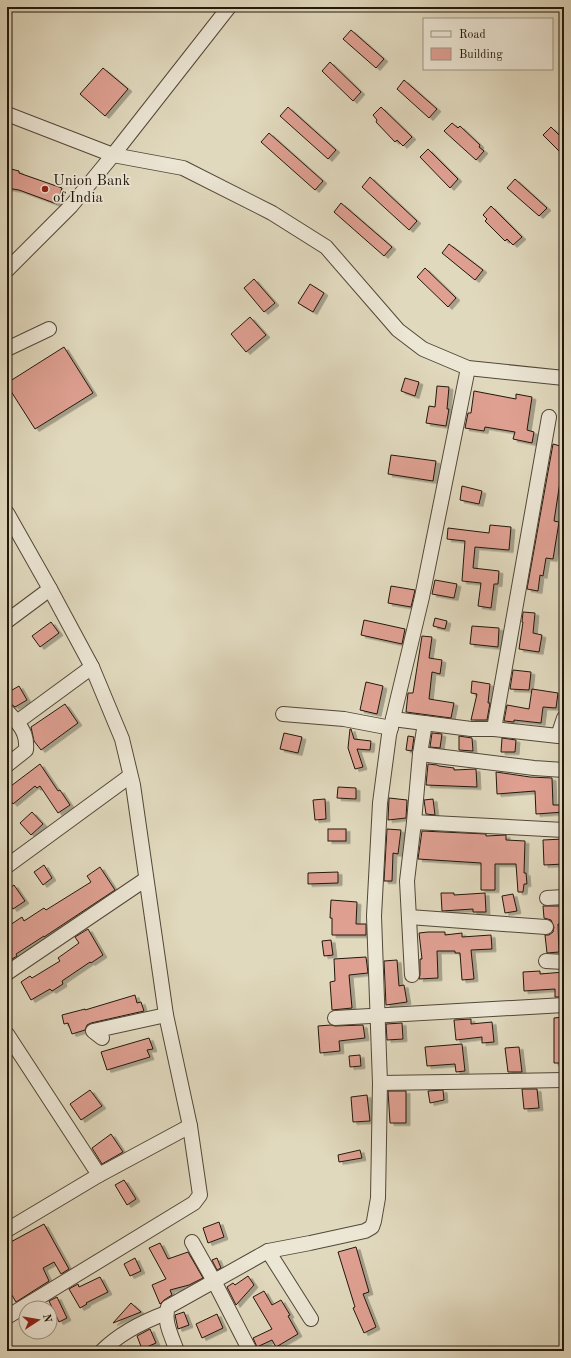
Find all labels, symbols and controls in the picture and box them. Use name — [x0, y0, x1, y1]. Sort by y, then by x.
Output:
legend — [423, 18, 553, 70]
text: Road — [459, 29, 486, 41]
text: Building — [459, 49, 503, 61]
place label: Union Bank of India — [53, 174, 130, 206]
marker: Union Bank of India — [40, 184, 50, 194]
north arrow — [18, 1300, 58, 1340]
text: N — [40, 1313, 53, 1324]

